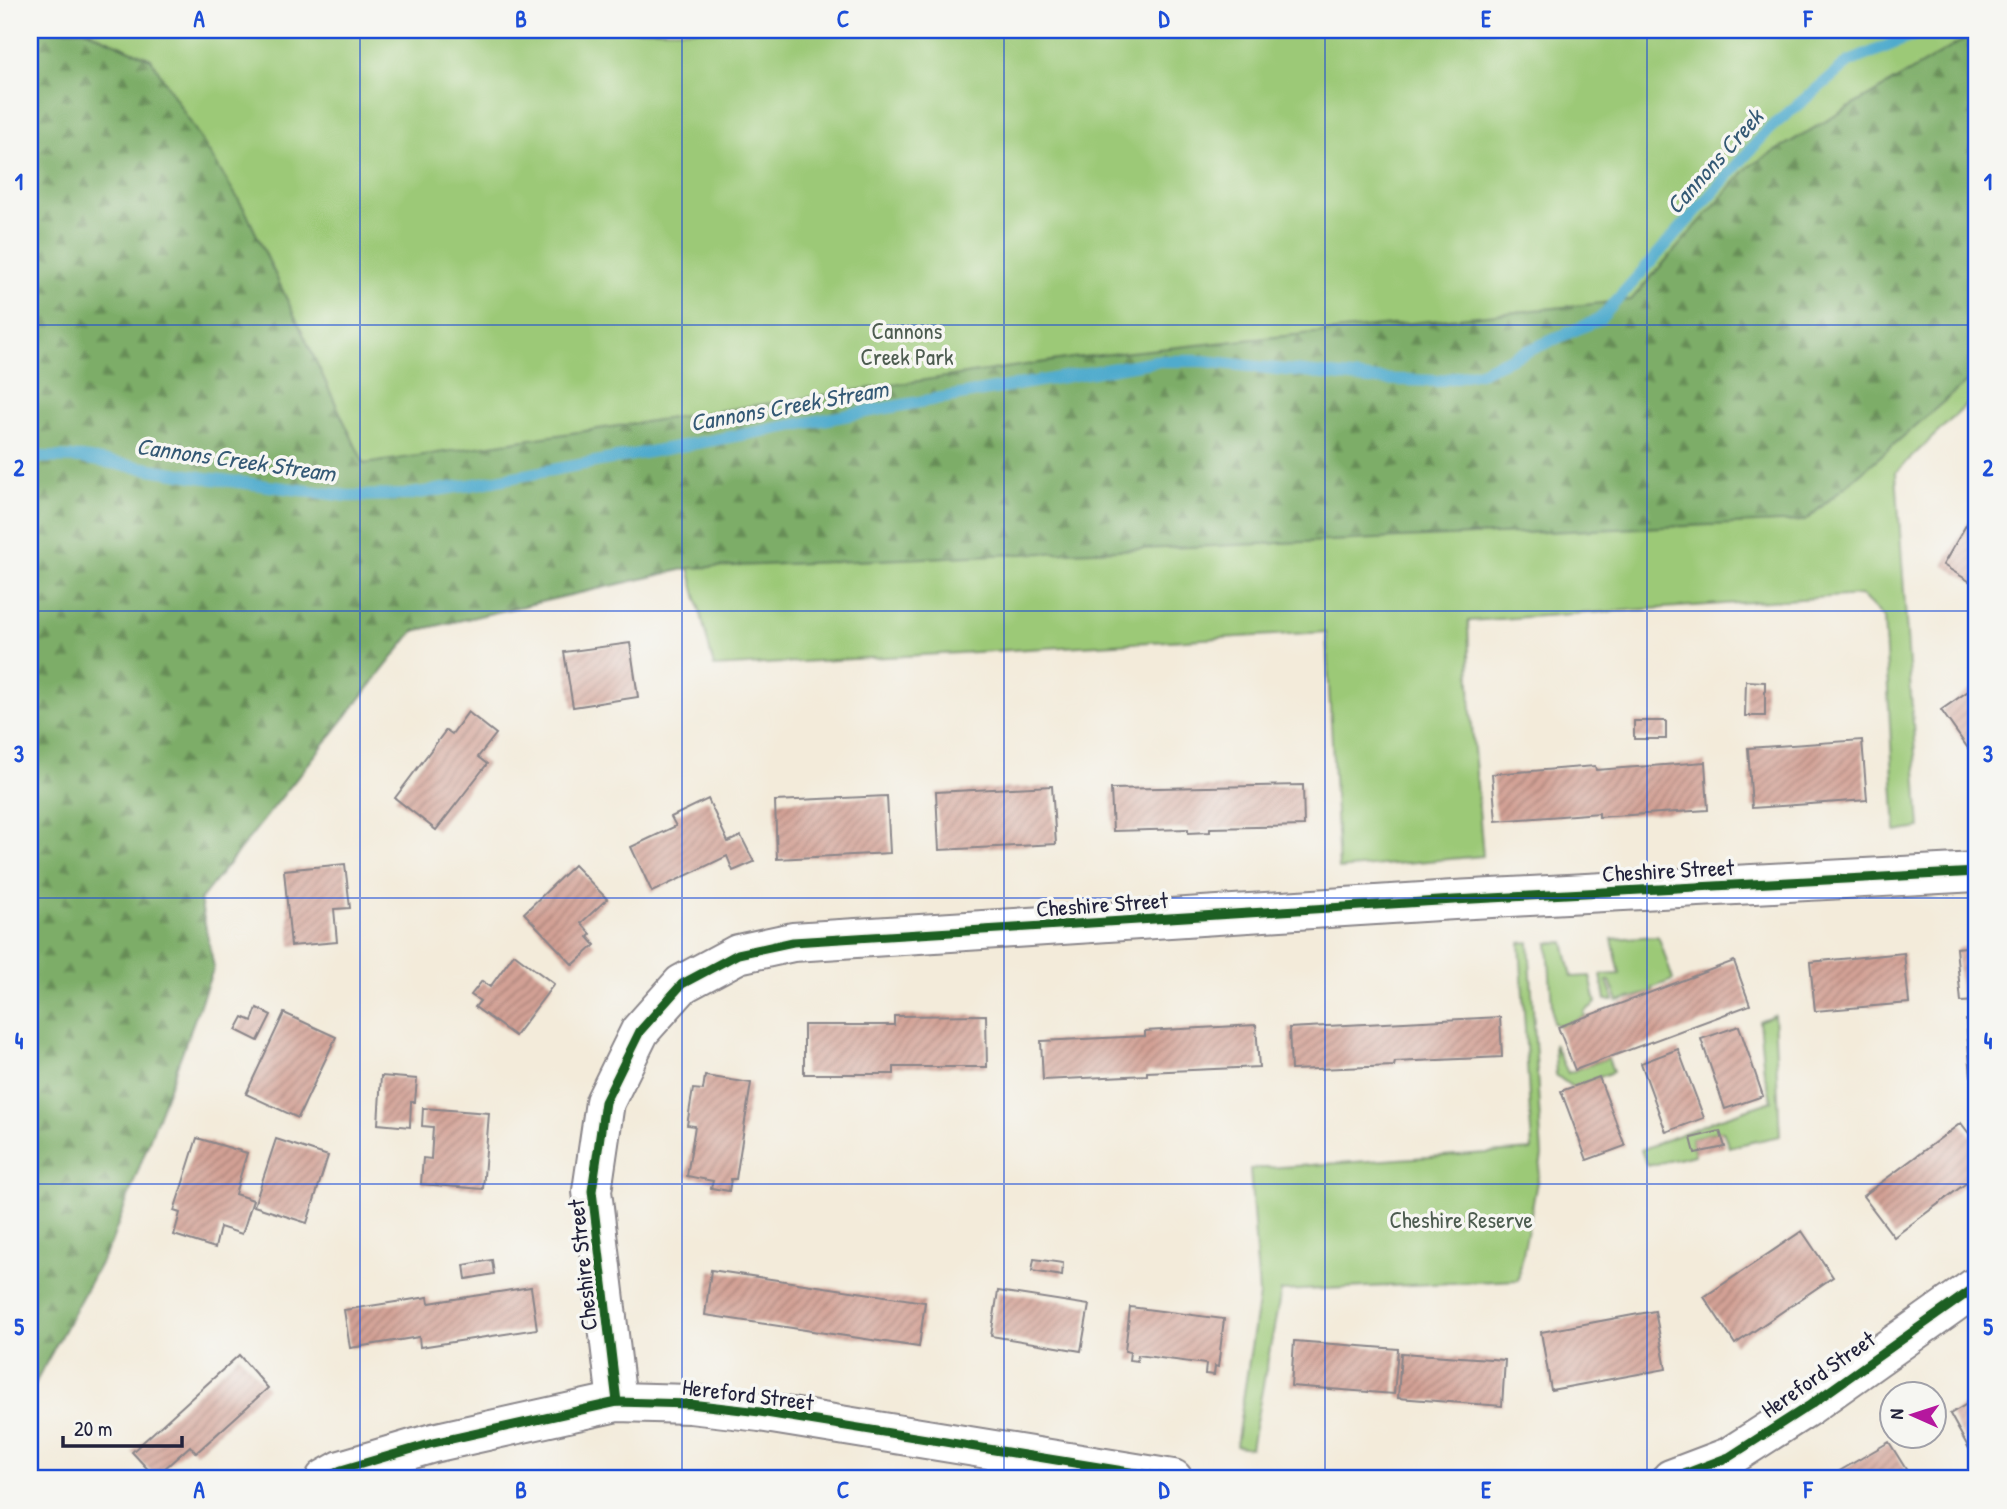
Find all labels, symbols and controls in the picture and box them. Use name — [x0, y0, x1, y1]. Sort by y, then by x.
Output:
text: A — [193, 3, 205, 34]
text: B — [515, 3, 527, 34]
text: C — [837, 3, 849, 34]
text: D — [1159, 3, 1171, 34]
text: E — [1481, 3, 1492, 34]
text: F — [1803, 3, 1814, 34]
water label: Cannons Creek — [1658, 100, 1771, 220]
text: 1 — [15, 166, 23, 197]
text: 1 — [1984, 166, 1992, 197]
park label: Cannons Creek Park — [860, 315, 954, 372]
water label: Cannons Creek Stream — [688, 372, 891, 438]
water label: Cannons Creek Stream — [135, 429, 338, 489]
text: 2 — [14, 452, 25, 483]
text: 2 — [1983, 452, 1994, 483]
text: 3 — [14, 738, 24, 769]
text: 3 — [1983, 738, 1993, 769]
street label: Cheshire Street — [1601, 851, 1736, 889]
street label: Cheshire Street — [1035, 884, 1170, 924]
text: 4 — [15, 1025, 24, 1056]
text: 4 — [1984, 1025, 1993, 1056]
street label: Cheshire Street — [560, 1197, 604, 1332]
park label: Cheshire Reserve — [1389, 1204, 1533, 1235]
text: 5 — [14, 1311, 24, 1342]
text: 5 — [1983, 1311, 1993, 1342]
street label: Hereford Street — [1755, 1323, 1882, 1425]
street label: Hereford Street — [681, 1371, 817, 1418]
north arrow — [1878, 1380, 1948, 1450]
scale bar — [63, 1404, 182, 1448]
text: N — [1883, 1408, 1909, 1420]
text: 20 m — [74, 1414, 112, 1443]
text: A — [193, 1474, 205, 1505]
text: B — [515, 1474, 527, 1505]
text: C — [837, 1474, 849, 1505]
text: D — [1159, 1474, 1171, 1505]
text: E — [1481, 1474, 1492, 1505]
text: F — [1803, 1474, 1814, 1505]

